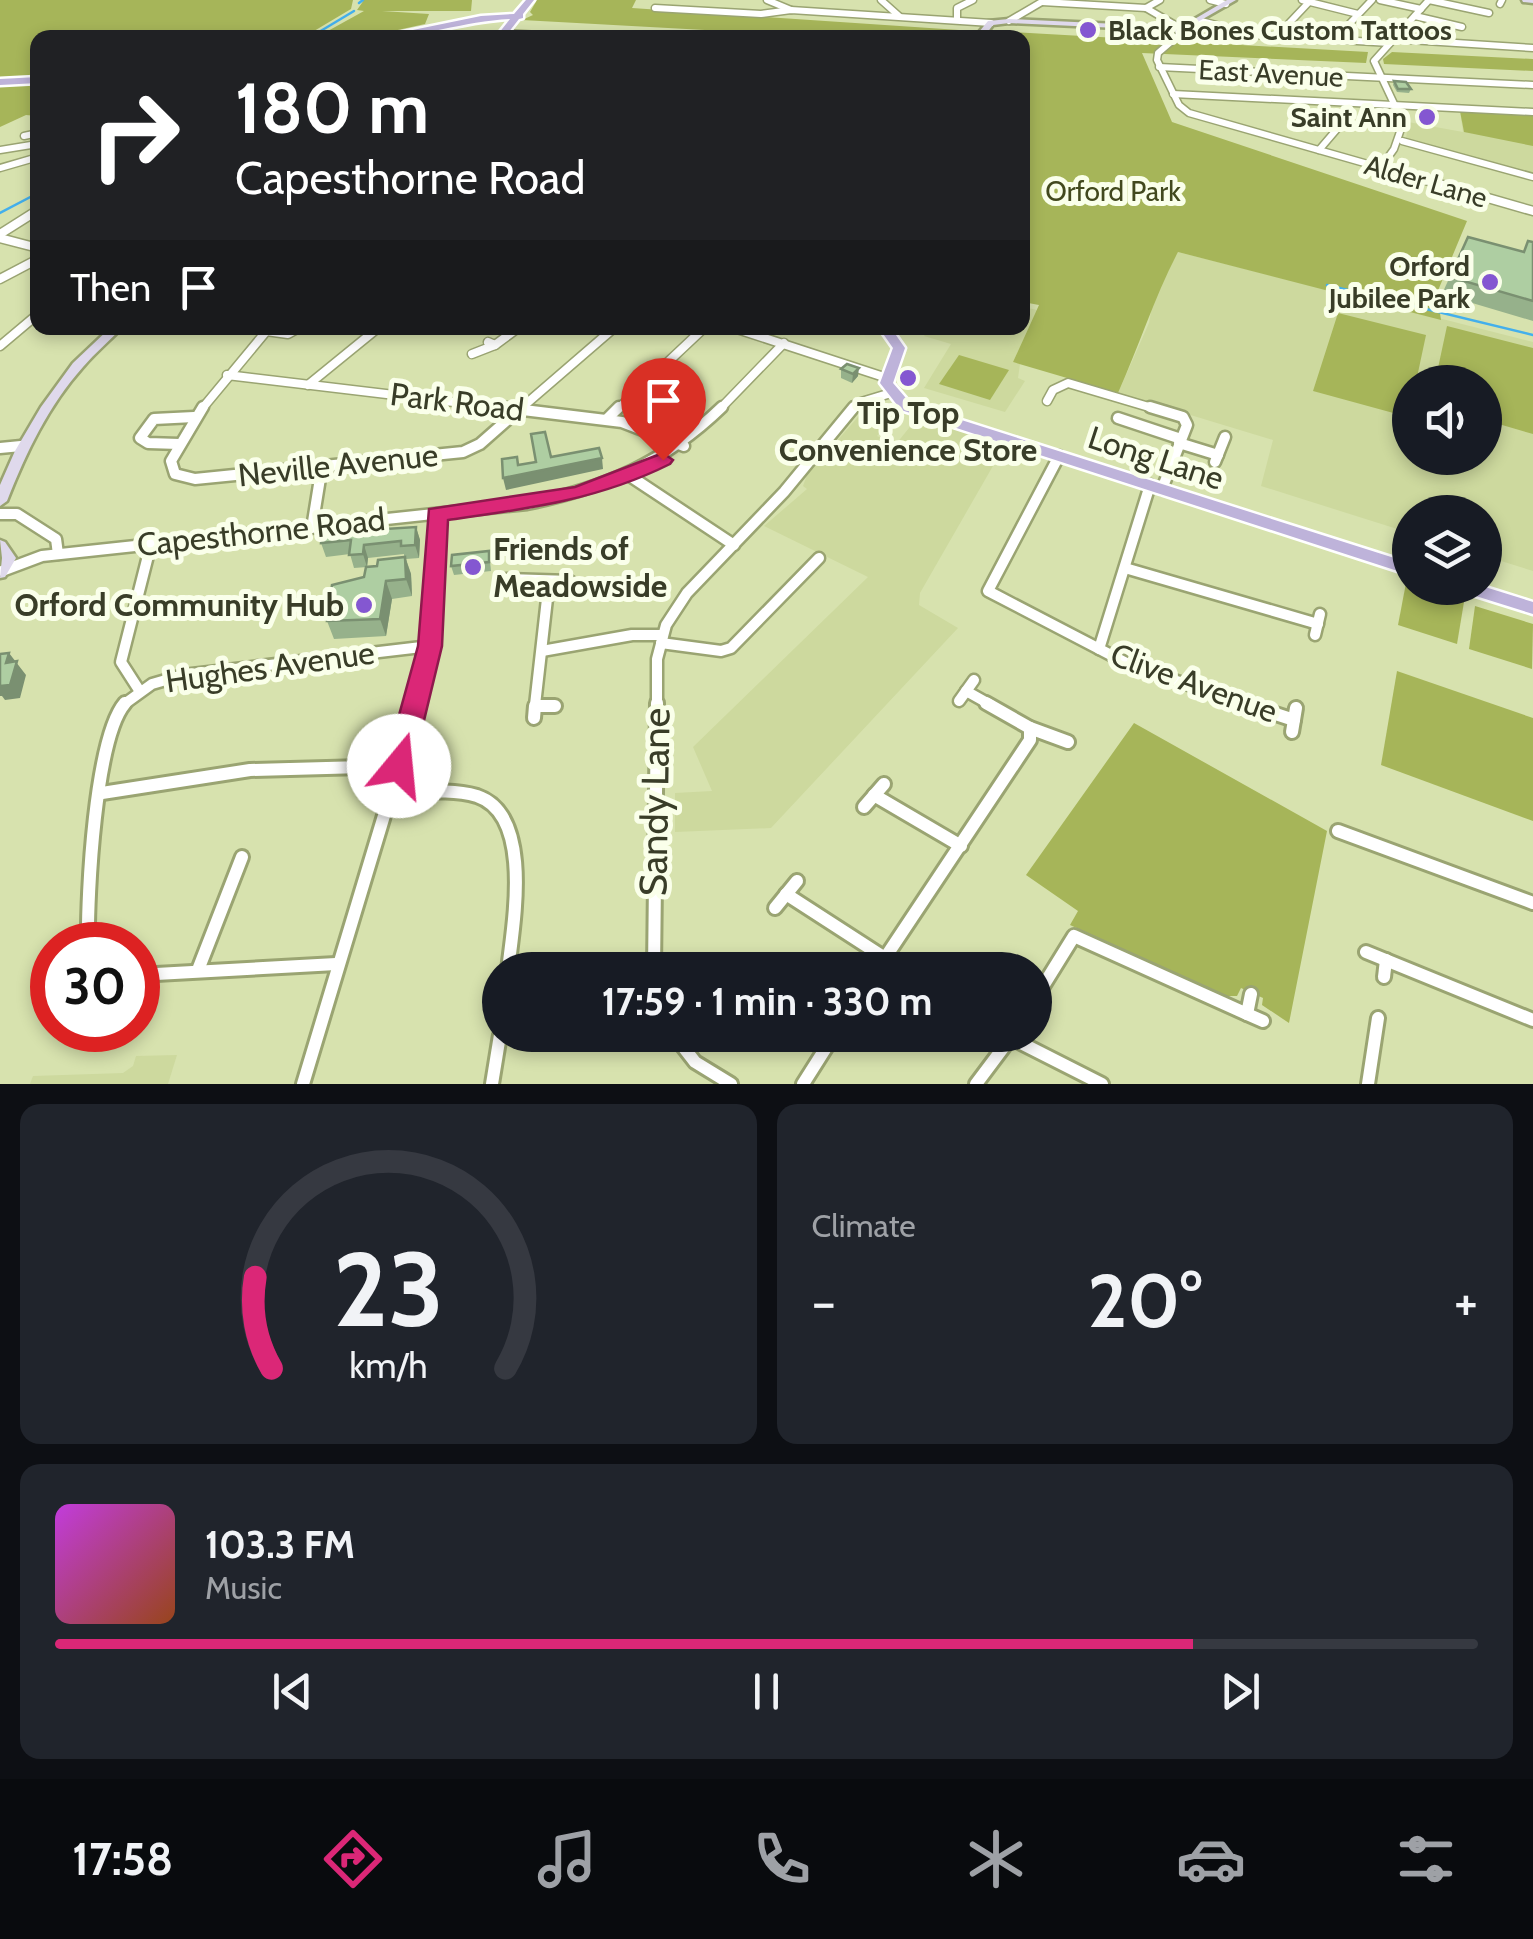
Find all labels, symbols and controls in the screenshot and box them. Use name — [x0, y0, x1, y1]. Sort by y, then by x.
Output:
place label: Black Bones Custom Tattoos — [1108, 13, 1452, 47]
marker: Black Bones Custom Tattoos — [1077, 19, 1099, 41]
street label: East Avenue — [1198, 52, 1344, 94]
text: 180 m — [235, 65, 429, 151]
icon: right — [70, 70, 200, 200]
place label: Saint Ann — [1290, 100, 1407, 134]
marker: Saint Ann — [1416, 106, 1438, 128]
street label: Alder Lane — [1361, 147, 1491, 215]
text: Capesthorne Road — [235, 151, 586, 205]
park label: Orford Park — [1045, 174, 1181, 208]
place label: Orford Jubilee Park — [1328, 249, 1470, 315]
icon: arrive — [171, 260, 226, 315]
text: Then — [70, 264, 151, 311]
marker: Orford Jubilee Park — [1479, 271, 1501, 293]
pin — [621, 358, 706, 461]
map controls — [1392, 365, 1502, 605]
button: sound — [1392, 365, 1502, 475]
marker: Tip Top Convenience Store — [897, 367, 919, 389]
icon: arrive — [636, 373, 691, 428]
street label: Park Road — [388, 374, 526, 429]
place label: Tip Top Convenience Store — [779, 393, 1037, 469]
street label: Long Lane — [1084, 417, 1229, 498]
street label: Neville Avenue — [236, 435, 440, 494]
button: layers — [1392, 495, 1502, 605]
street label: Capesthorne Road — [135, 499, 387, 564]
place label: Friends of Meadowside — [493, 529, 667, 605]
marker: Friends of Meadowside — [462, 556, 484, 578]
place label: Orford Community Hub — [14, 585, 344, 624]
marker: Orford Community Hub — [353, 594, 375, 616]
street label: Hughes Avenue — [163, 633, 377, 700]
street label: Clive Avenue — [1105, 634, 1283, 731]
street label: Sandy Lane — [629, 707, 680, 897]
position arrow — [347, 714, 451, 818]
speed limit sign: 30 — [30, 922, 160, 1052]
text: 17:59 · 1 min · 330 m — [602, 978, 932, 1025]
text: Climate — [812, 1206, 916, 1245]
text: 23 — [333, 1226, 444, 1352]
text: 20° — [1088, 1255, 1202, 1346]
text: − — [812, 1268, 836, 1335]
text: + — [1454, 1268, 1478, 1335]
text: km/h — [349, 1344, 427, 1387]
text: 103.3 FM — [205, 1521, 355, 1568]
text: Music — [205, 1568, 282, 1607]
icon: previous — [265, 1664, 320, 1719]
icon: pause — [739, 1664, 794, 1719]
icon: next — [1213, 1664, 1268, 1719]
icon: directions — [318, 1824, 388, 1894]
icon: music — [532, 1824, 602, 1894]
icon: phone — [747, 1824, 817, 1894]
icon: climate — [961, 1824, 1031, 1894]
icon: car — [1176, 1824, 1246, 1894]
icon: filters — [1391, 1824, 1461, 1894]
text: 17:58 — [72, 1832, 173, 1886]

